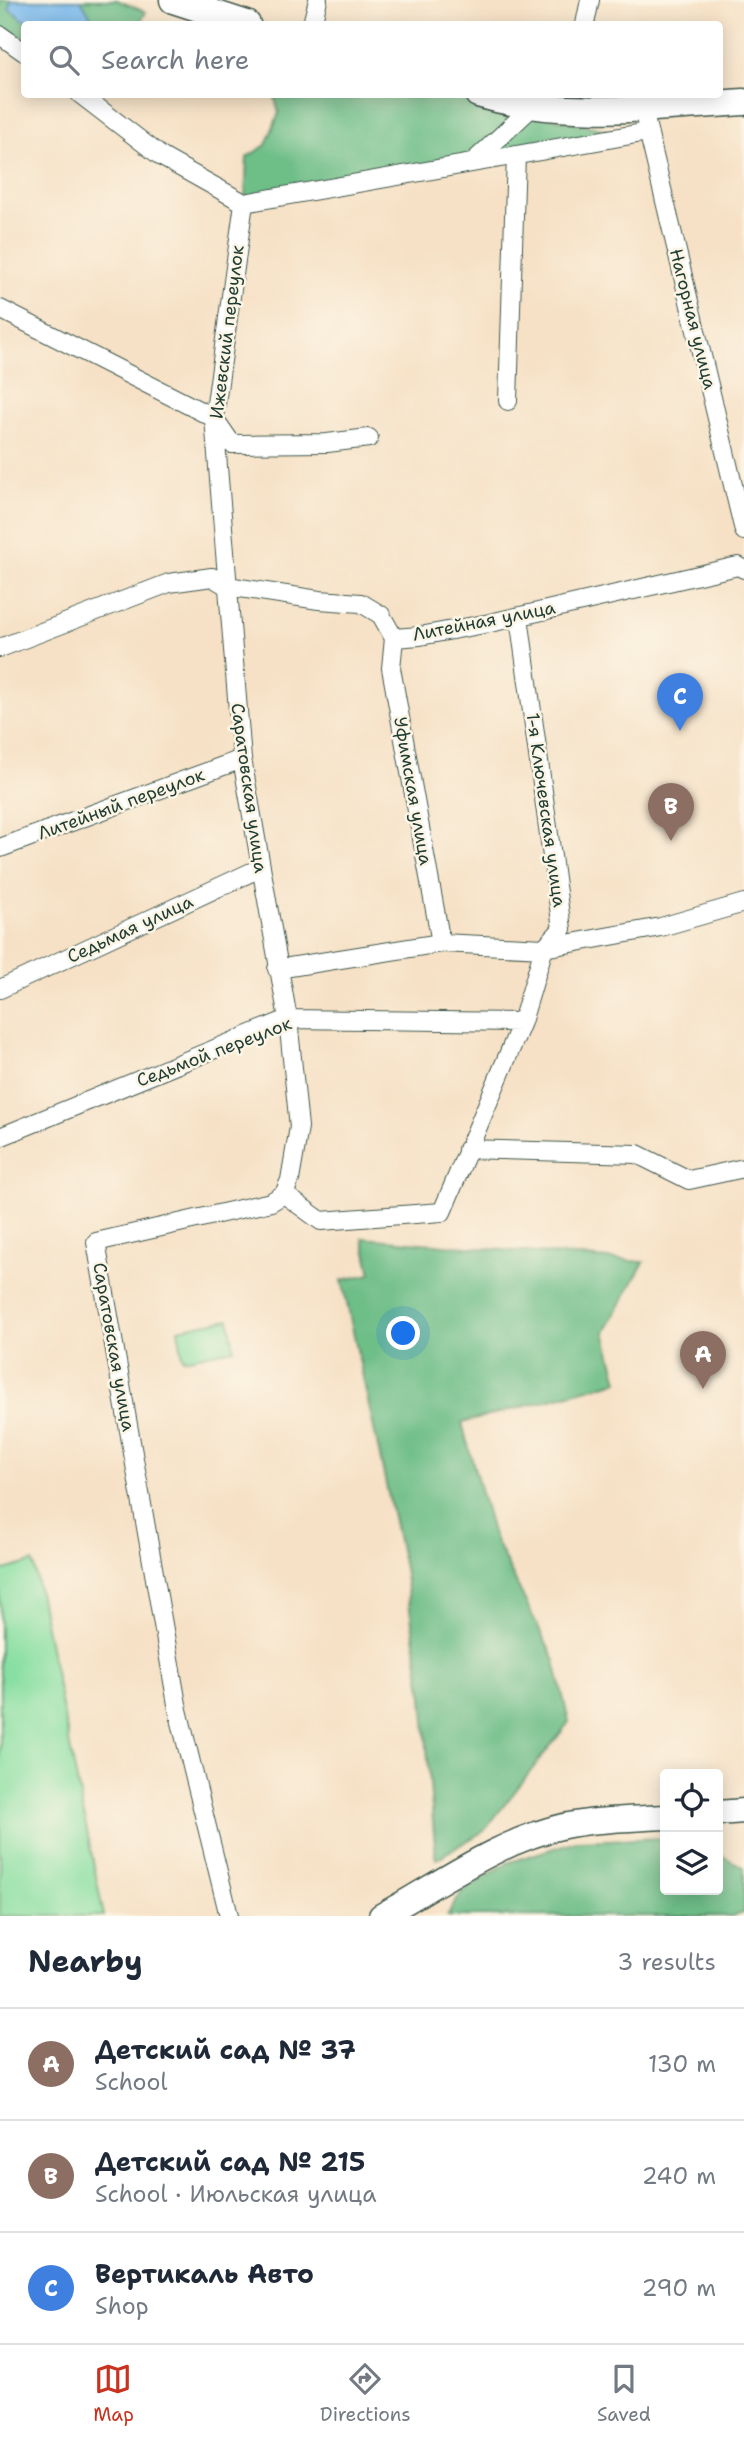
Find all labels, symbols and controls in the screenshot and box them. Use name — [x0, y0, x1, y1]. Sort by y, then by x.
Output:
search box — [21, 21, 723, 98]
icon: search — [45, 41, 83, 79]
text: Search here — [101, 42, 250, 77]
street label: Ижевский переулок — [204, 243, 250, 420]
street label: Нагорная улица — [664, 246, 722, 392]
street label: Литейная улица — [411, 595, 557, 647]
pin: C — [657, 673, 703, 731]
street label: Саратовская улица — [225, 702, 273, 874]
street label: 1-я Ключевская улица — [520, 711, 572, 909]
street label: Уфимская улица — [388, 715, 438, 867]
street label: Литейный переулок — [34, 763, 208, 845]
pin: B — [648, 783, 694, 841]
street label: Седьмая улица — [63, 889, 197, 969]
street label: Седьмой переулок — [133, 1011, 295, 1093]
street label: Саратовская улица — [87, 1261, 141, 1433]
your location — [386, 1316, 420, 1350]
pin: A — [680, 1331, 726, 1389]
map controls — [660, 1769, 723, 1895]
button: locate — [660, 1769, 723, 1832]
button: layers — [660, 1832, 723, 1895]
text: Nearby — [28, 1941, 143, 1982]
text: 3 results — [617, 1947, 716, 1977]
text: Детский сад № 37 — [95, 2032, 356, 2067]
text: A — [42, 2049, 60, 2079]
text: 130 m — [648, 2049, 716, 2079]
text: School — [95, 2067, 167, 2097]
text: Детский сад № 215 — [95, 2144, 365, 2179]
text: B — [44, 2161, 58, 2191]
text: 240 m — [642, 2161, 716, 2191]
text: School · Июльская улица — [95, 2179, 377, 2209]
text: Вертикаль Авто — [95, 2256, 314, 2291]
text: C — [44, 2273, 58, 2303]
text: 290 m — [642, 2273, 716, 2303]
text: Shop — [95, 2291, 149, 2321]
tab: Map — [93, 2360, 134, 2427]
tab: Directions — [320, 2360, 411, 2427]
tab: Saved — [597, 2360, 651, 2427]

